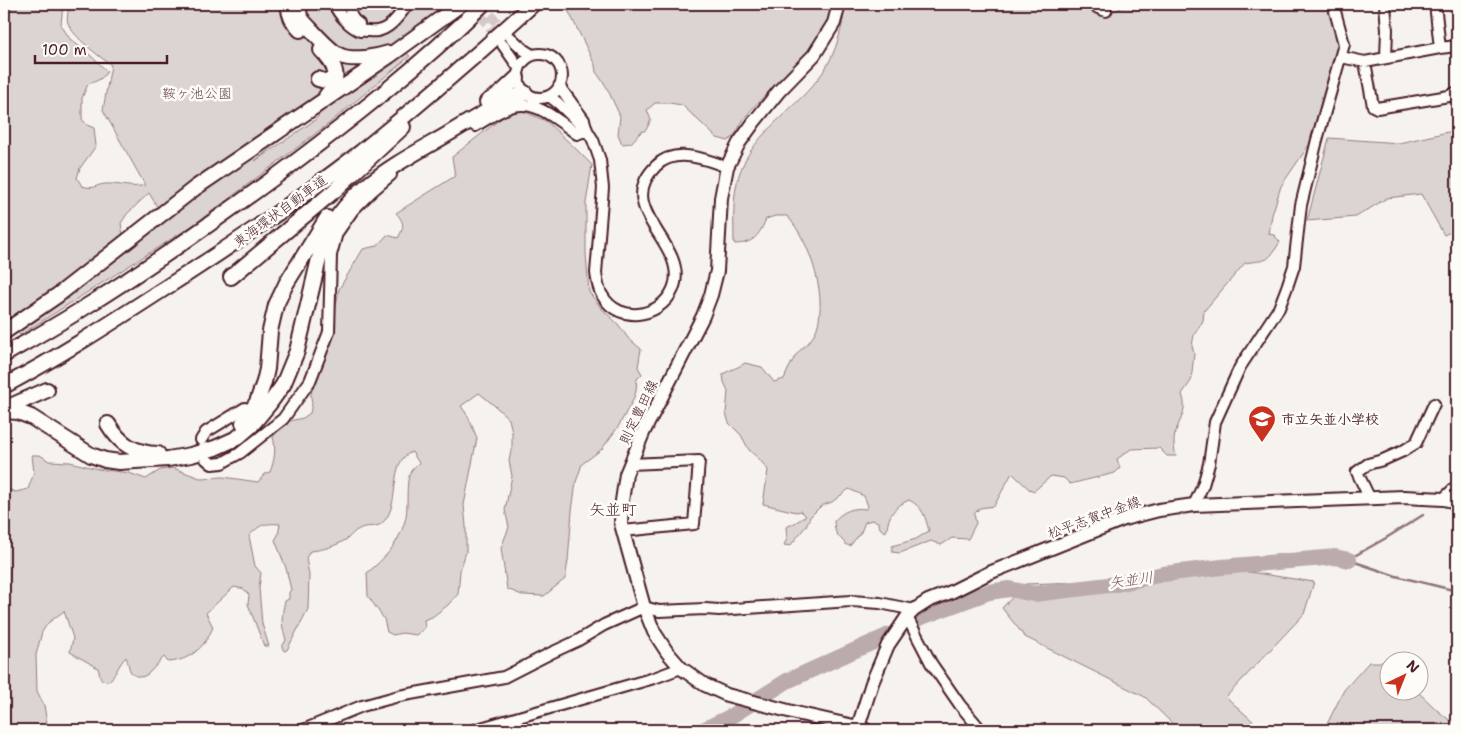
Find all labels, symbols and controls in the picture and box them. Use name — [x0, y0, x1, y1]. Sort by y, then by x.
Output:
scale bar — [35, 32, 168, 64]
text: 100 m — [42, 40, 87, 60]
park label: 鞍ヶ池公園 — [162, 84, 232, 102]
street label: 東海環状自動車道 — [229, 171, 331, 251]
street label: 則定豊田線 — [615, 377, 661, 447]
school or university icon: 市立矢並小学校 — [1247, 404, 1277, 443]
place label: 市立矢並小学校 — [1281, 410, 1379, 428]
street label: 松平志賀中金線 — [1045, 492, 1143, 542]
district label: 矢並町 — [589, 499, 637, 520]
water label: 矢並川 — [1107, 567, 1155, 593]
north arrow — [1378, 652, 1428, 702]
text: N — [1403, 656, 1423, 677]

